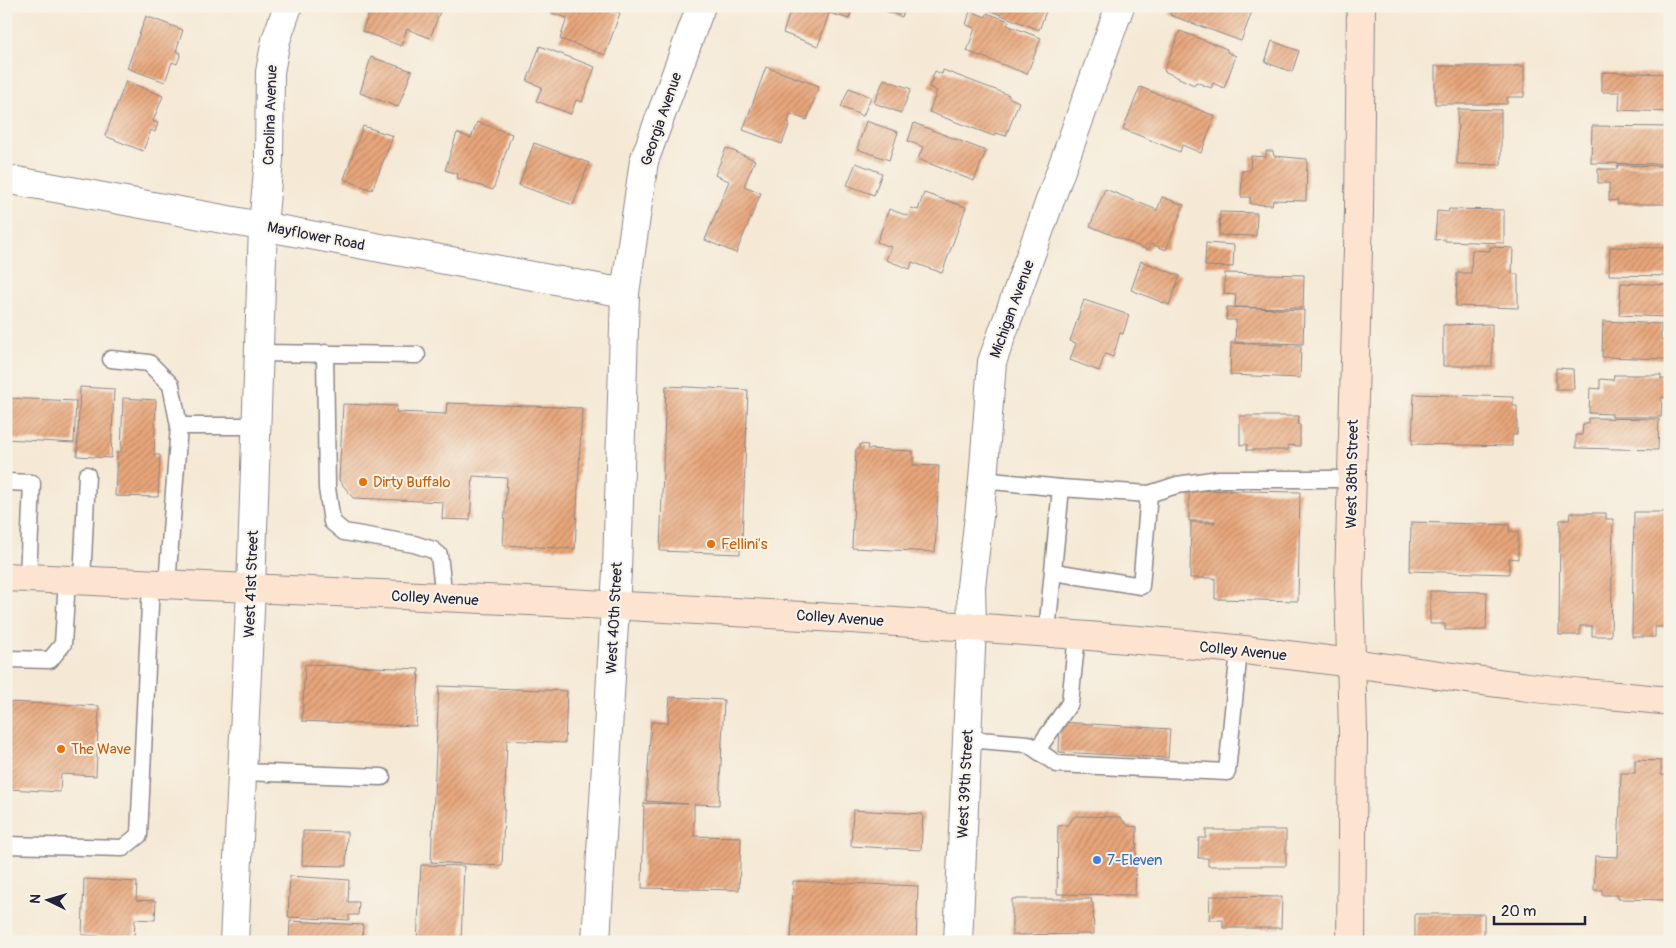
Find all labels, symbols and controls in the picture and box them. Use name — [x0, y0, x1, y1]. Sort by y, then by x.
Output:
street label: Carolina Avenue — [259, 64, 282, 165]
street label: Georgia Avenue — [637, 69, 686, 168]
street label: Mayflower Road — [266, 218, 366, 255]
street label: Michigan Avenue — [986, 257, 1039, 361]
street label: West 38th Street — [1342, 418, 1363, 529]
place label: Dirty Buffalo — [373, 473, 451, 492]
marker: Dirty Buffalo — [357, 476, 369, 488]
street label: West 41st Street — [240, 529, 263, 638]
place label: Fellini's — [721, 535, 768, 554]
marker: Fellini's — [705, 538, 717, 550]
street label: West 40th Street — [602, 561, 627, 675]
street label: Colley Avenue — [391, 587, 480, 610]
street label: Colley Avenue — [796, 606, 885, 631]
street label: Colley Avenue — [1198, 637, 1288, 666]
street label: West 39th Street — [953, 728, 978, 839]
place label: The Wave — [71, 740, 132, 759]
marker: The Wave — [55, 743, 67, 755]
place label: 7-Eleven — [1107, 851, 1162, 870]
marker: 7-Eleven — [1091, 854, 1103, 866]
north arrow — [22, 876, 72, 926]
text: N — [27, 893, 44, 904]
scale bar — [1494, 893, 1585, 925]
text: 20 m — [1501, 902, 1536, 921]

